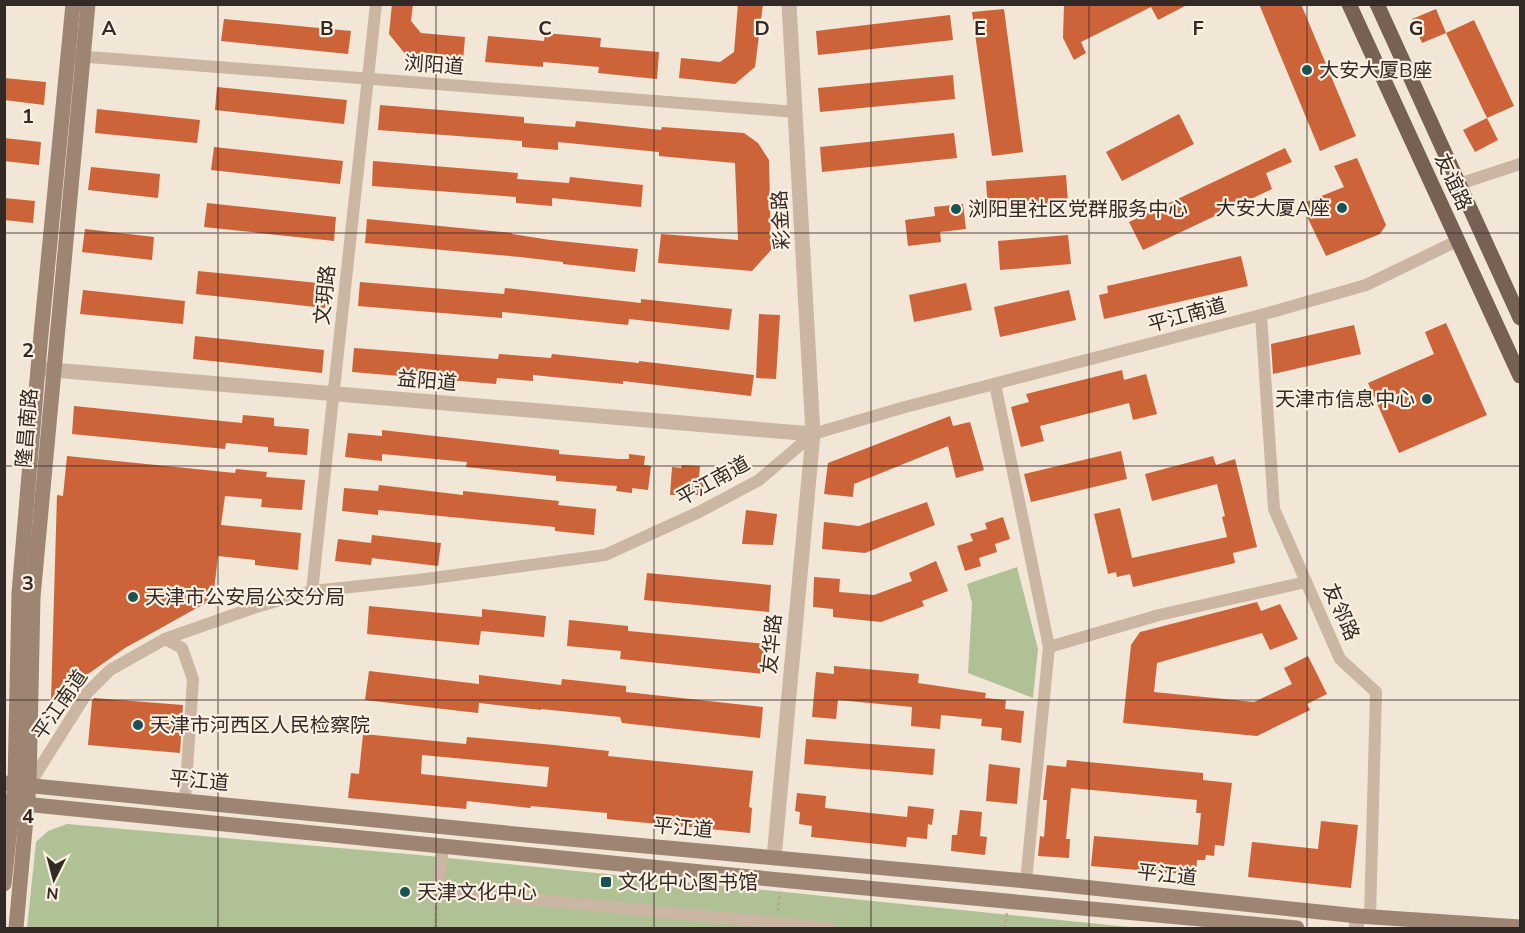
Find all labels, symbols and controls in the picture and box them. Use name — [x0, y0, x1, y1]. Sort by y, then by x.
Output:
text: A — [102, 15, 117, 42]
text: B — [320, 15, 334, 42]
text: C — [538, 15, 552, 42]
text: D — [754, 15, 770, 42]
text: E — [974, 15, 986, 42]
text: F — [1192, 15, 1204, 42]
text: G — [1409, 15, 1423, 42]
street label: 浏阳道 — [403, 49, 465, 81]
place label: 大安大厦B座 — [1319, 57, 1433, 84]
marker: 大安大厦B座 — [1300, 63, 1314, 77]
text: 1 — [22, 103, 34, 130]
street label: 友谊路 — [1428, 149, 1478, 215]
street label: 彩金路 — [766, 189, 796, 251]
place label: 大安大厦A座 — [1215, 195, 1330, 222]
place label: 浏阳里社区党群服务中心 — [968, 196, 1188, 223]
marker: 大安大厦A座 — [1335, 201, 1349, 215]
marker: 浏阳里社区党群服务中心 — [949, 202, 963, 216]
street label: 文玥路 — [308, 264, 342, 326]
street label: 平江南道 — [1145, 292, 1229, 338]
text: 2 — [22, 337, 34, 364]
street label: 益阳道 — [396, 365, 458, 397]
place label: 天津市信息中心 — [1275, 386, 1415, 413]
street label: 隆昌南路 — [10, 387, 44, 469]
marker: 天津市信息中心 — [1420, 392, 1434, 406]
street label: 平江南道 — [671, 450, 755, 512]
text: 3 — [22, 570, 34, 597]
street label: 友邻路 — [1316, 579, 1366, 645]
place label: 天津市公安局公交分局 — [145, 584, 345, 611]
marker: 天津市公安局公交分局 — [126, 590, 140, 604]
street label: 友华路 — [756, 613, 788, 675]
street label: 平江南道 — [26, 664, 94, 746]
place label: 天津市河西区人民检察院 — [150, 712, 370, 739]
marker: 天津市河西区人民检察院 — [131, 718, 145, 732]
street label: 平江道 — [168, 765, 230, 797]
text: 4 — [22, 803, 34, 830]
street label: 平江道 — [652, 812, 714, 844]
north arrow — [24, 849, 84, 909]
street label: 平江道 — [1136, 858, 1198, 892]
place label: 文化中心图书馆 — [618, 869, 758, 896]
marker: 文化中心图书馆 — [599, 875, 613, 889]
place label: 天津文化中心 — [417, 879, 537, 906]
text: N — [45, 881, 60, 904]
marker: 天津文化中心 — [398, 885, 412, 899]

